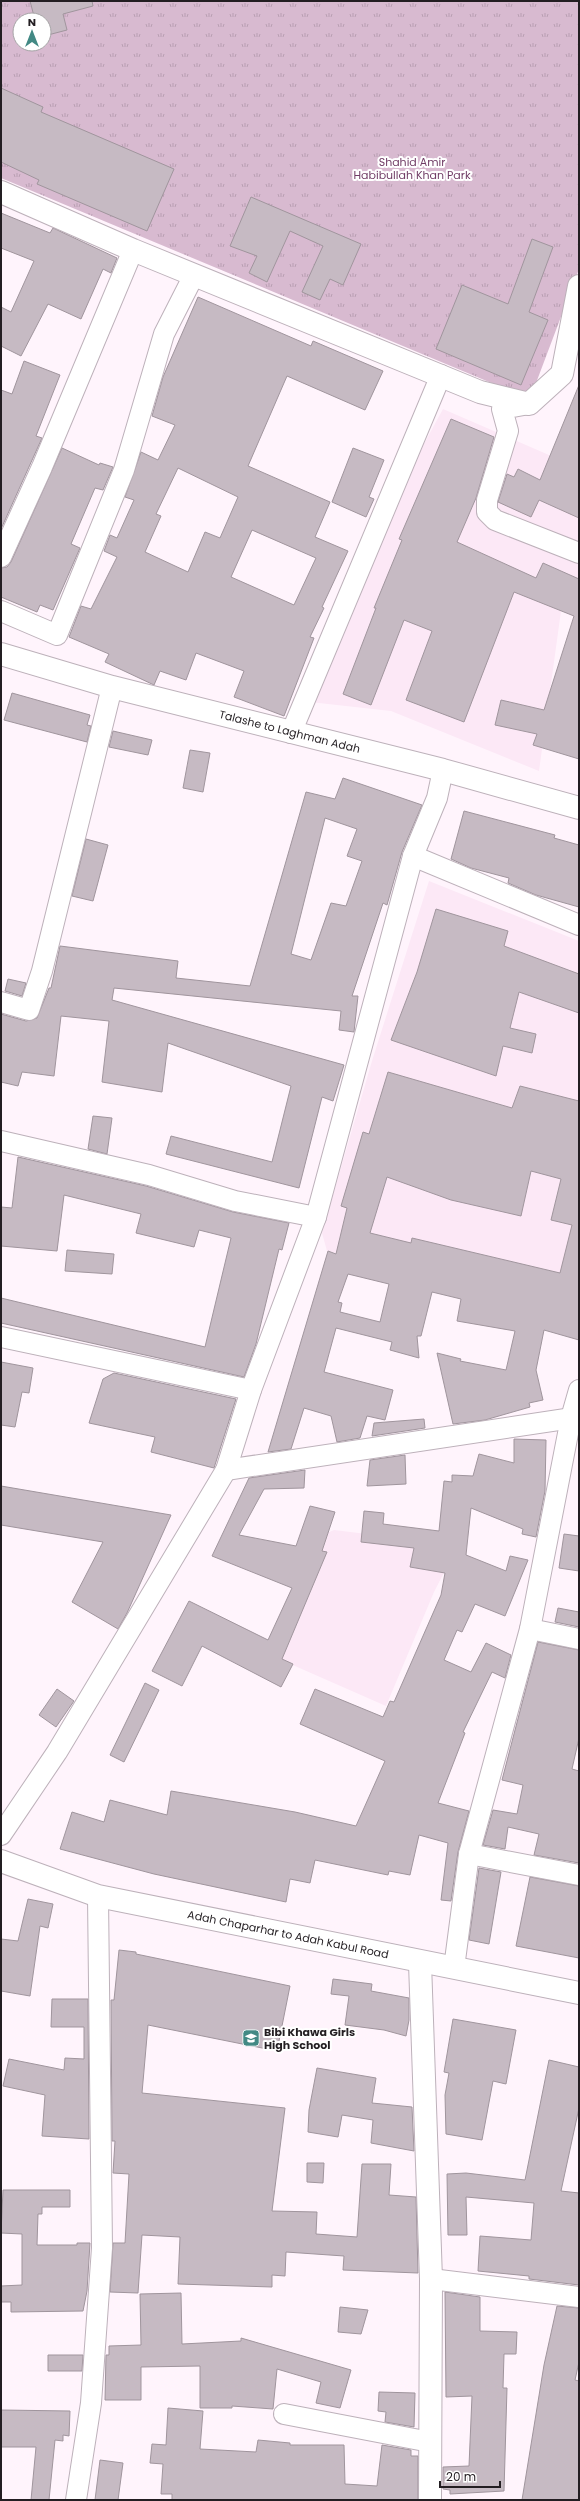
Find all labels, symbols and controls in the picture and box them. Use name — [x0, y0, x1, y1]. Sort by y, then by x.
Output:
north arrow — [12, 12, 52, 52]
text: N — [28, 14, 36, 30]
park label: Shahid Amir Habibullah Khan Park — [353, 154, 471, 183]
street label: Talashe to Laghman Adah — [217, 706, 362, 757]
street label: Adah Chaparhar to Adah Kabul Road — [186, 1906, 390, 1962]
place label: Bibi Khawa Girls High School — [264, 2024, 355, 2053]
school or university icon: Bibi Khawa Girls High School — [241, 2028, 261, 2048]
scale bar — [440, 2463, 500, 2489]
text: 20 m — [446, 2468, 476, 2485]

